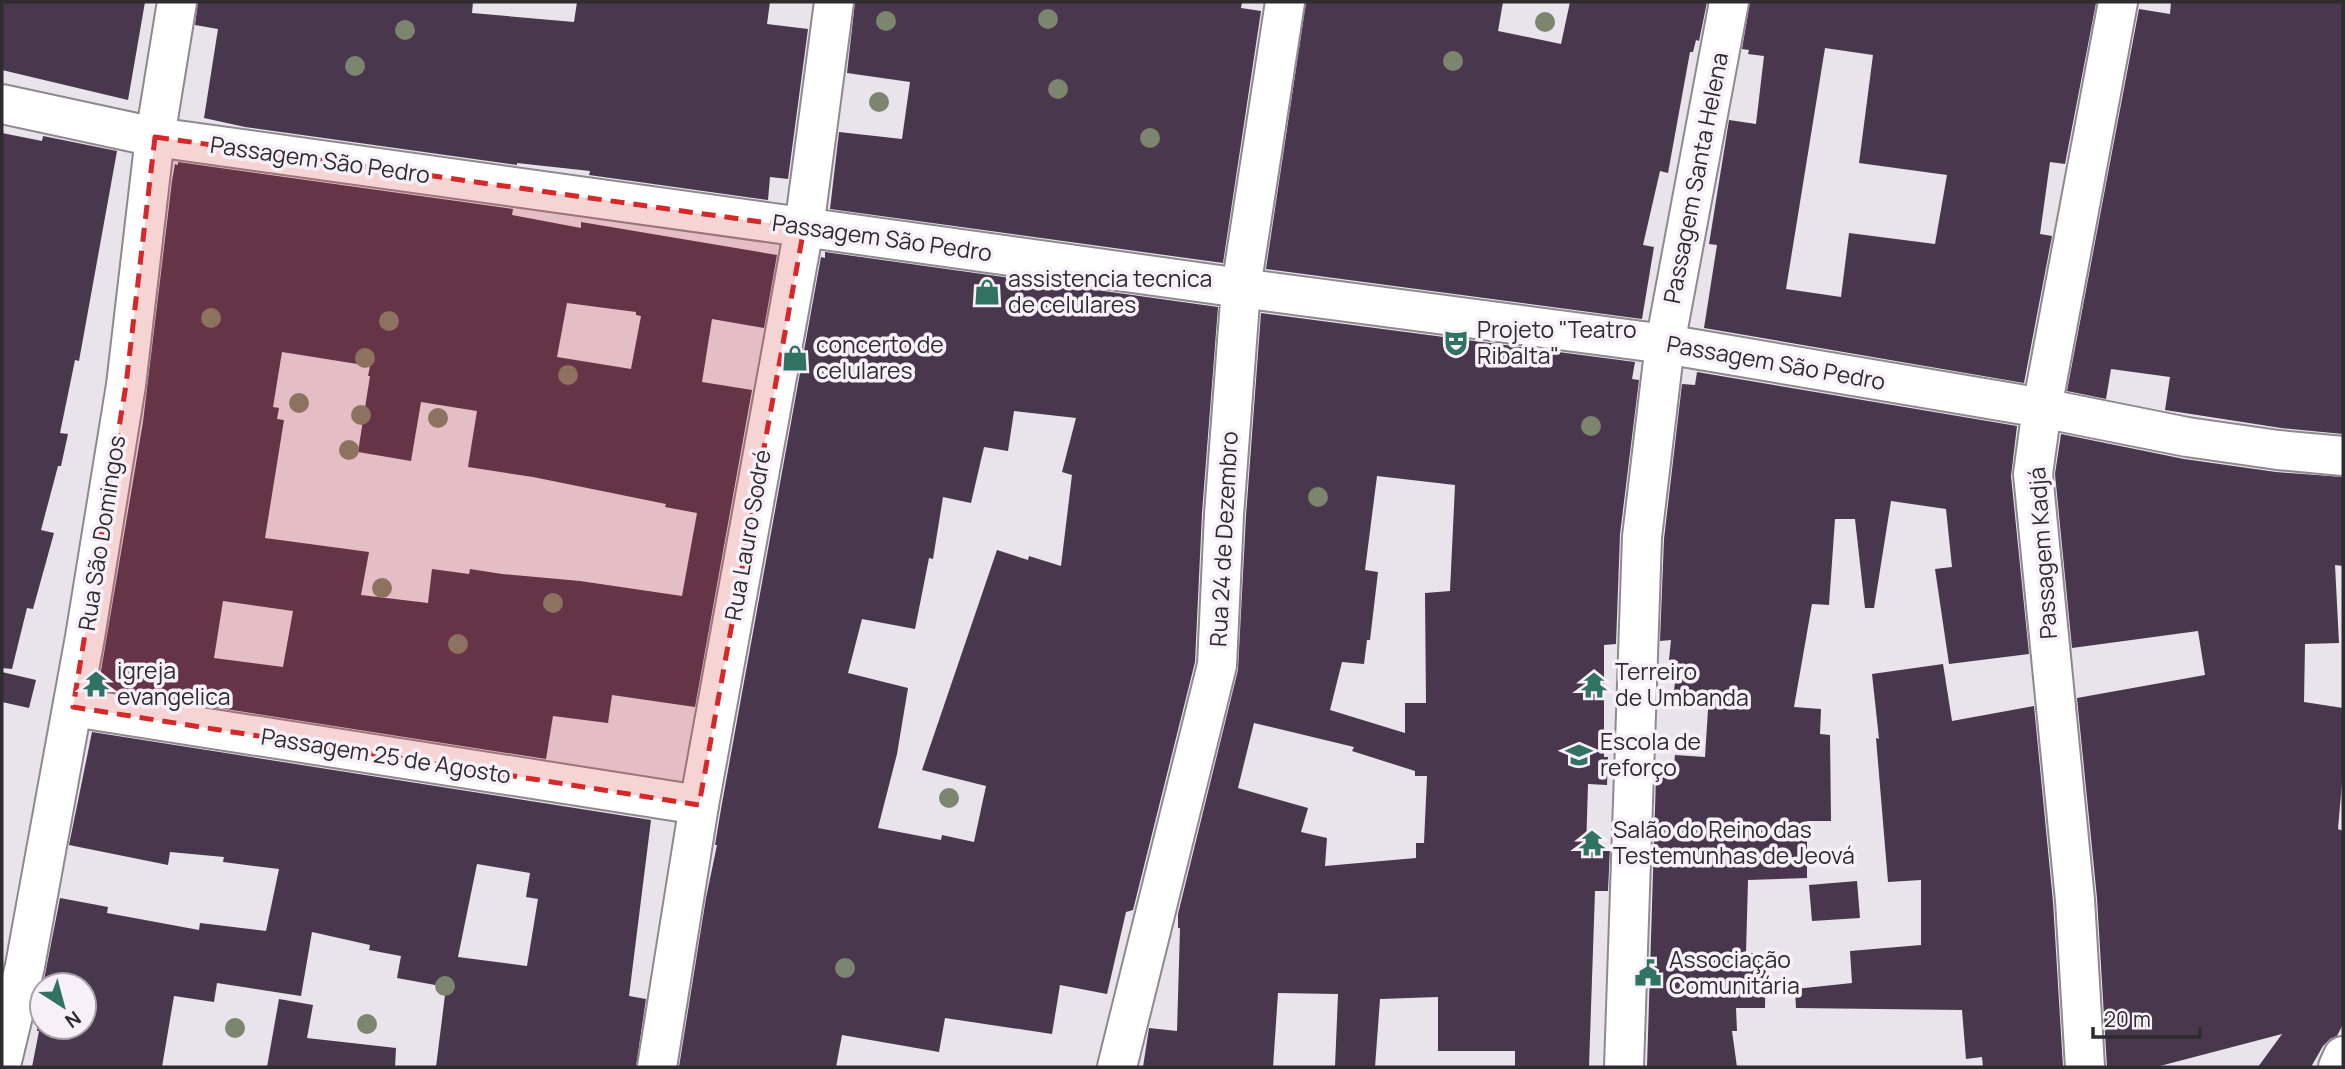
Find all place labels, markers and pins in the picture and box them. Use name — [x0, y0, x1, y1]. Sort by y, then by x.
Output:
place label: assistencia tecnica de celulares — [1008, 262, 1212, 320]
shop icon: assistencia tecnica de celulares — [972, 277, 1002, 307]
place label: Projeto "Teatro Ribalta" — [1477, 313, 1636, 371]
place label: concerto de celulares — [816, 328, 944, 386]
theatre icon: Projeto "Teatro Ribalta" — [1441, 328, 1471, 358]
shop icon: concerto de celulares — [780, 343, 810, 373]
place label: igreja evangelica — [117, 654, 231, 712]
place label: Terreiro de Umbanda — [1615, 655, 1749, 713]
temple icon: igreja evangelica — [81, 669, 111, 699]
temple icon: Terreiro de Umbanda — [1579, 670, 1609, 700]
place label: Escola de reforço — [1600, 725, 1701, 783]
school or university icon: Escola de reforço — [1564, 740, 1594, 770]
place label: Salão do Reino das Testemunhas de Jeová — [1613, 813, 1855, 871]
temple icon: Salão do Reino das Testemunhas de Jeová — [1577, 828, 1607, 858]
place label: Associação Comunitária — [1669, 943, 1800, 1001]
public building icon: Associação Comunitária — [1633, 958, 1663, 988]

